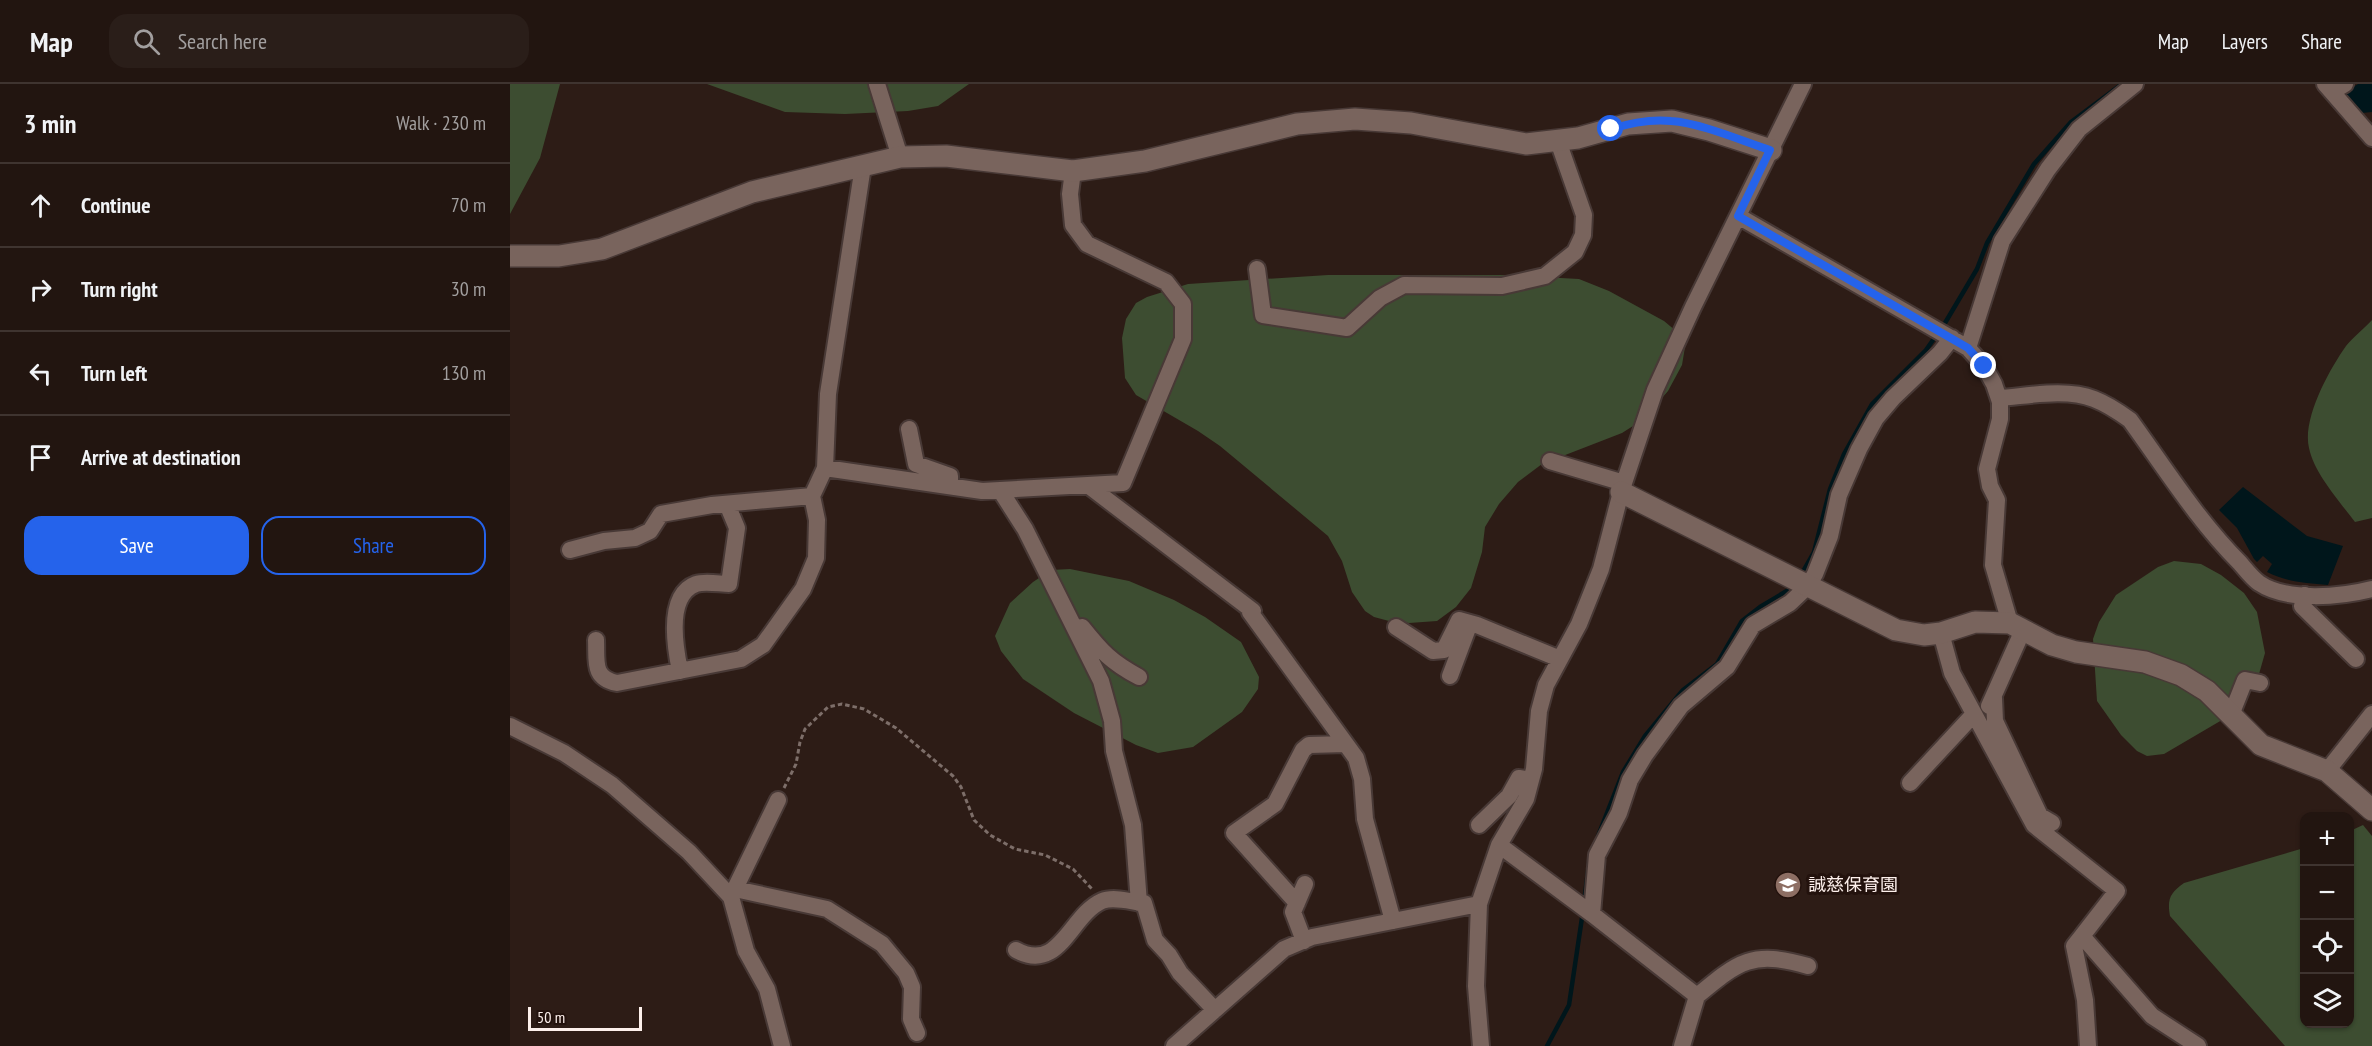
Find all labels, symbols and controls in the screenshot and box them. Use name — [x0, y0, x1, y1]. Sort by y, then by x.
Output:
search box — [109, 14, 529, 68]
text: Map — [30, 23, 73, 60]
icon: search — [130, 25, 163, 58]
text: Search here — [178, 27, 267, 55]
text: Map — [2158, 28, 2189, 55]
text: Layers — [2222, 28, 2268, 55]
text: Share — [2301, 28, 2342, 55]
text: 3 min — [24, 107, 77, 140]
text: Walk · 230 m — [396, 110, 486, 136]
route start — [1597, 115, 1623, 141]
icon: ahead — [24, 189, 57, 222]
text: Continue — [81, 191, 151, 219]
text: 70 m — [451, 192, 486, 218]
icon: right — [24, 273, 57, 306]
text: Turn right — [81, 275, 158, 303]
text: 30 m — [451, 276, 486, 302]
route end — [1970, 352, 1996, 378]
icon: left — [24, 357, 57, 390]
text: Turn left — [81, 359, 147, 387]
text: 130 m — [442, 360, 486, 386]
icon: arrive — [24, 441, 57, 474]
text: Arrive at destination — [81, 443, 241, 471]
button: Save — [24, 516, 249, 575]
button: Share — [261, 516, 486, 575]
map controls — [2300, 812, 2354, 1028]
button: + — [2300, 812, 2354, 866]
button: − — [2300, 866, 2354, 920]
school or university icon: 誠慈保育園 — [1773, 870, 1803, 900]
place label: 誠慈保育園 — [1808, 873, 1898, 896]
button: locate — [2300, 920, 2354, 974]
button: layers — [2300, 974, 2354, 1028]
scale bar — [528, 1004, 642, 1032]
text: 50 m — [537, 1007, 565, 1027]

